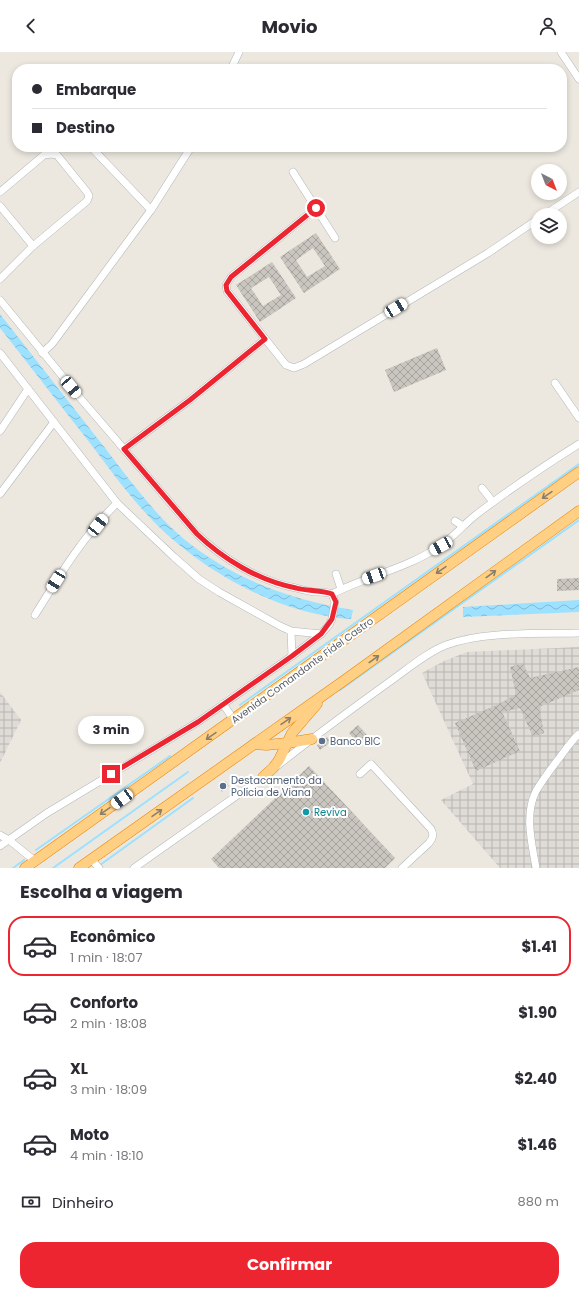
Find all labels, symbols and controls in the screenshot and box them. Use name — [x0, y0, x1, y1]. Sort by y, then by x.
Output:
text: Movio — [261, 14, 318, 39]
icon: back — [20, 15, 42, 37]
icon: person — [537, 15, 559, 37]
text: Embarque — [56, 79, 136, 100]
text: Destino — [56, 117, 115, 138]
north arrow — [531, 164, 567, 200]
map controls — [531, 164, 567, 244]
route start — [307, 199, 325, 217]
button: layers — [531, 208, 567, 244]
car — [383, 297, 409, 319]
car — [59, 374, 83, 400]
one-way arrow — [542, 491, 553, 499]
car — [86, 512, 110, 538]
car — [428, 535, 454, 557]
car — [361, 566, 387, 586]
one-way arrow — [436, 566, 447, 574]
car — [45, 568, 67, 594]
one-way arrow — [485, 570, 496, 578]
street label: Avenida Comandante Fidel Castro — [228, 614, 377, 727]
one-way arrow — [368, 655, 379, 663]
callout: 3 min — [78, 716, 144, 744]
one-way arrow — [280, 717, 291, 725]
text: 3 min — [93, 720, 130, 739]
one-way arrow — [205, 732, 216, 740]
place label: Banco BIC — [330, 734, 381, 749]
marker: Banco BIC — [317, 736, 327, 746]
route end — [102, 765, 120, 783]
place label: Destacamento da Polícia de Viana — [231, 773, 322, 800]
marker: Destacamento da Polícia de Viana — [218, 781, 228, 791]
car — [109, 787, 135, 811]
place label: Reviva — [314, 805, 347, 820]
one-way arrow — [99, 807, 110, 815]
marker: Reviva — [301, 807, 311, 817]
one-way arrow — [151, 809, 162, 817]
text: Escolha a viagem — [20, 879, 183, 904]
text: Econômico — [70, 926, 155, 947]
icon: car — [22, 928, 58, 964]
text: $1.41 — [521, 936, 557, 957]
text: 1 min · 18:07 — [70, 948, 143, 967]
text: Conforto — [70, 992, 138, 1013]
icon: car — [22, 994, 58, 1030]
text: $1.90 — [518, 1002, 557, 1023]
text: 2 min · 18:08 — [70, 1014, 147, 1033]
text: XL — [70, 1058, 88, 1079]
icon: car — [22, 1060, 58, 1096]
text: $2.40 — [514, 1068, 557, 1089]
text: 3 min · 18:09 — [70, 1080, 147, 1099]
text: Moto — [70, 1124, 109, 1145]
icon: car — [22, 1126, 58, 1162]
text: $1.46 — [518, 1134, 557, 1155]
text: 4 min · 18:10 — [70, 1146, 144, 1165]
icon: cash — [20, 1191, 42, 1213]
text: Dinheiro — [52, 1192, 114, 1213]
text: 880 m — [518, 1192, 559, 1211]
button: Confirmar — [20, 1242, 559, 1288]

